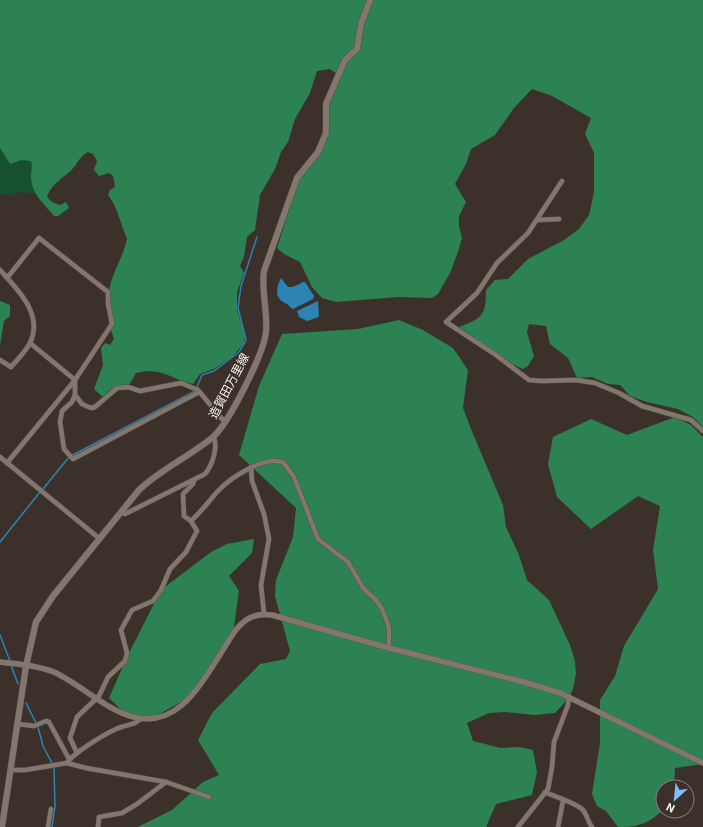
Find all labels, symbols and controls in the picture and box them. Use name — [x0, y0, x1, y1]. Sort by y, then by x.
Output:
street label: 造賀田万里線 — [206, 351, 252, 421]
north arrow — [655, 779, 695, 819]
text: N — [664, 800, 677, 815]

